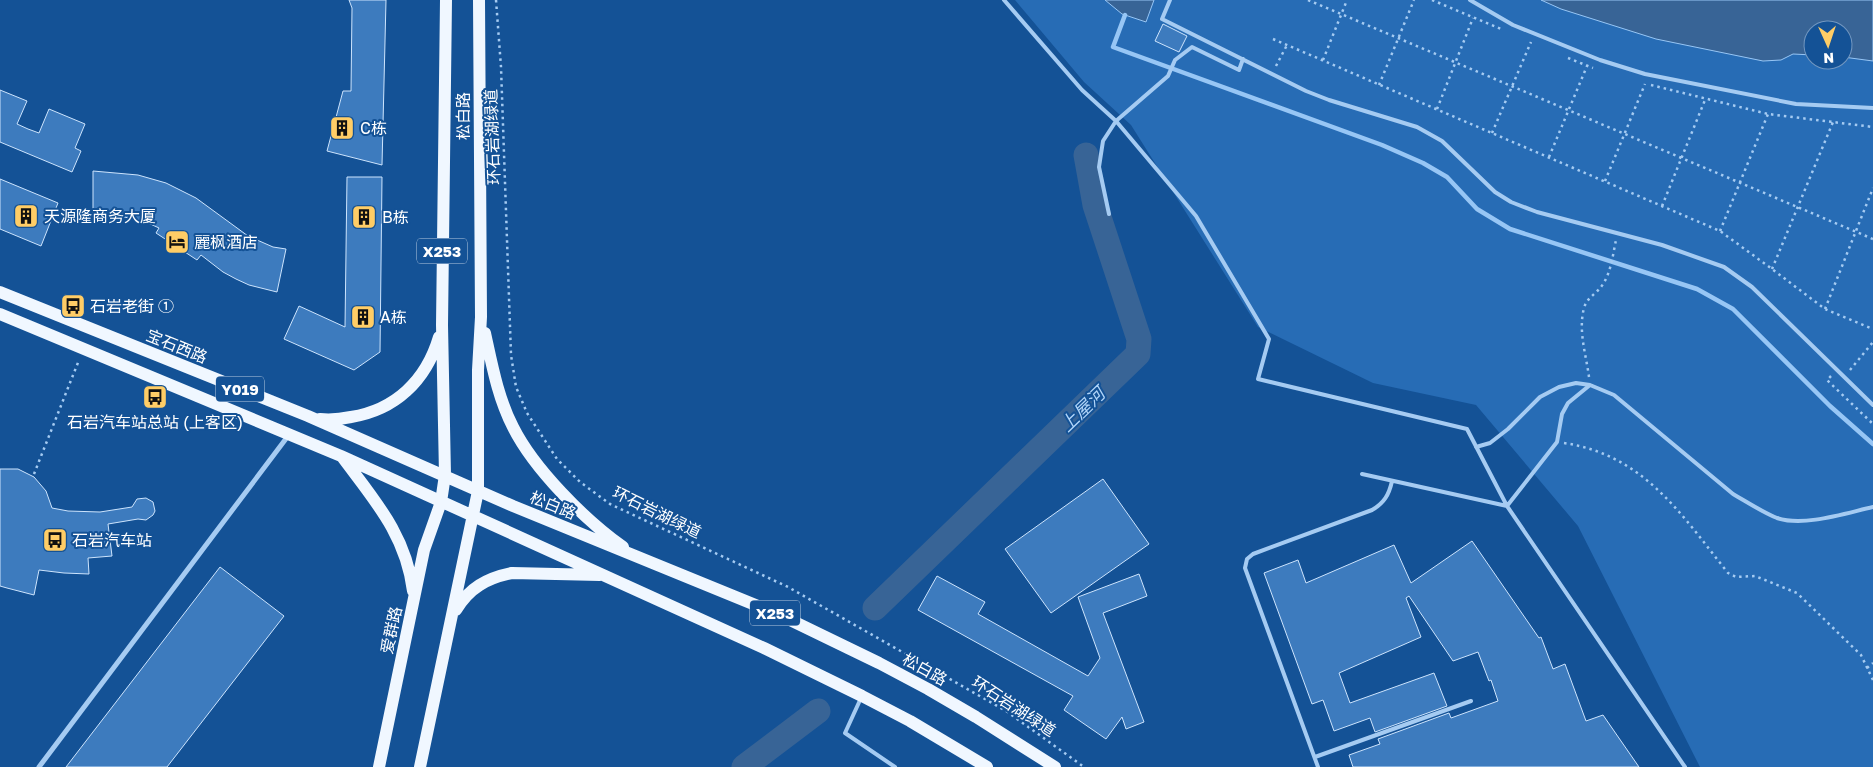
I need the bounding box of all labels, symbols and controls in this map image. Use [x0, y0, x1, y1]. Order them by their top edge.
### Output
north arrow [1803, 20, 1853, 70]
text: N [1823, 50, 1834, 67]
street label: 环石岩湖绿道 [480, 89, 504, 185]
street label: 松白路 [453, 92, 473, 140]
building icon: C栋 [329, 115, 355, 141]
place label: C栋 [360, 118, 387, 138]
building icon: 天源隆商务大厦 [13, 203, 39, 229]
building icon: B栋 [351, 204, 377, 230]
place label: 天源隆商务大厦 [44, 206, 156, 226]
place label: B栋 [382, 207, 409, 227]
hotel icon: 麗枫酒店 [164, 229, 190, 255]
place label: 麗枫酒店 [194, 232, 258, 252]
road number: X253 [417, 238, 467, 264]
bus stop icon: 石岩老街 ① [60, 293, 86, 319]
place label: 石岩老街 ① [90, 296, 174, 316]
building icon: A栋 [350, 304, 376, 330]
place label: A栋 [380, 307, 407, 327]
street label: 宝石西路 [144, 325, 210, 367]
road number: Y019 [216, 376, 264, 402]
water label: 上屋河 [1055, 380, 1111, 436]
bus stop icon: 石岩汽车站总站 (上客区) [142, 384, 168, 410]
place label: 石岩汽车站总站 (上客区) [67, 412, 243, 432]
street label: 环石岩湖绿道 [609, 482, 705, 542]
street label: 松白路 [527, 487, 579, 523]
bus stop icon: 石岩汽车站 [42, 527, 68, 553]
place label: 石岩汽车站 [72, 530, 152, 550]
road number: X253 [750, 600, 800, 626]
street label: 爱群路 [376, 604, 406, 656]
street label: 松白路 [899, 649, 951, 689]
street label: 环石岩湖绿道 [968, 671, 1060, 741]

